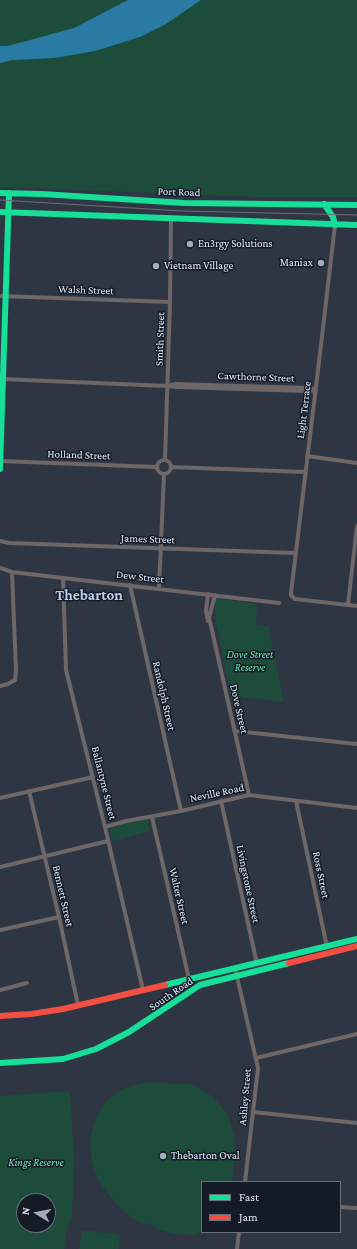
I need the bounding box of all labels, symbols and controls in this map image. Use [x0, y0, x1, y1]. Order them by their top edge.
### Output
street label: Port Road [157, 185, 201, 199]
place label: En3rgy Solutions [198, 237, 273, 251]
marker: En3rgy Solutions [185, 239, 195, 249]
place label: Maniax [280, 256, 313, 270]
marker: Maniax [316, 258, 326, 268]
place label: Vietnam Village [164, 259, 233, 273]
marker: Vietnam Village [151, 261, 161, 271]
street label: Walsh Street [58, 282, 114, 298]
street label: Smith Street [152, 312, 168, 366]
street label: Cawthorne Street [217, 369, 295, 385]
street label: Light Terrace [294, 381, 314, 439]
street label: Holland Street [47, 447, 111, 463]
street label: James Street [121, 531, 175, 547]
street label: Dew Street [115, 568, 165, 586]
district label: Thebarton [55, 586, 123, 604]
park label: Dove Street Reserve [227, 648, 273, 674]
street label: Randolph Street [150, 660, 178, 732]
street label: Dove Street [227, 683, 251, 735]
street label: Ballantyne Street [89, 745, 119, 821]
street label: Neville Road [189, 781, 245, 805]
street label: Livingstone Street [233, 844, 263, 924]
street label: Ross Street [310, 850, 332, 900]
street label: Bennett Street [50, 864, 76, 928]
street label: Walter Street [166, 866, 192, 926]
street label: South Road [146, 974, 196, 1014]
street label: Ashley Street [236, 1068, 254, 1126]
place label: Thebarton Oval [171, 1149, 240, 1163]
marker: Thebarton Oval [158, 1151, 168, 1161]
park label: Kings Reserve [8, 1156, 64, 1170]
legend [201, 1181, 341, 1233]
text: Fast [239, 1190, 259, 1204]
north arrow [16, 1193, 56, 1233]
text: N [19, 1206, 32, 1216]
text: Jam [239, 1210, 258, 1224]

